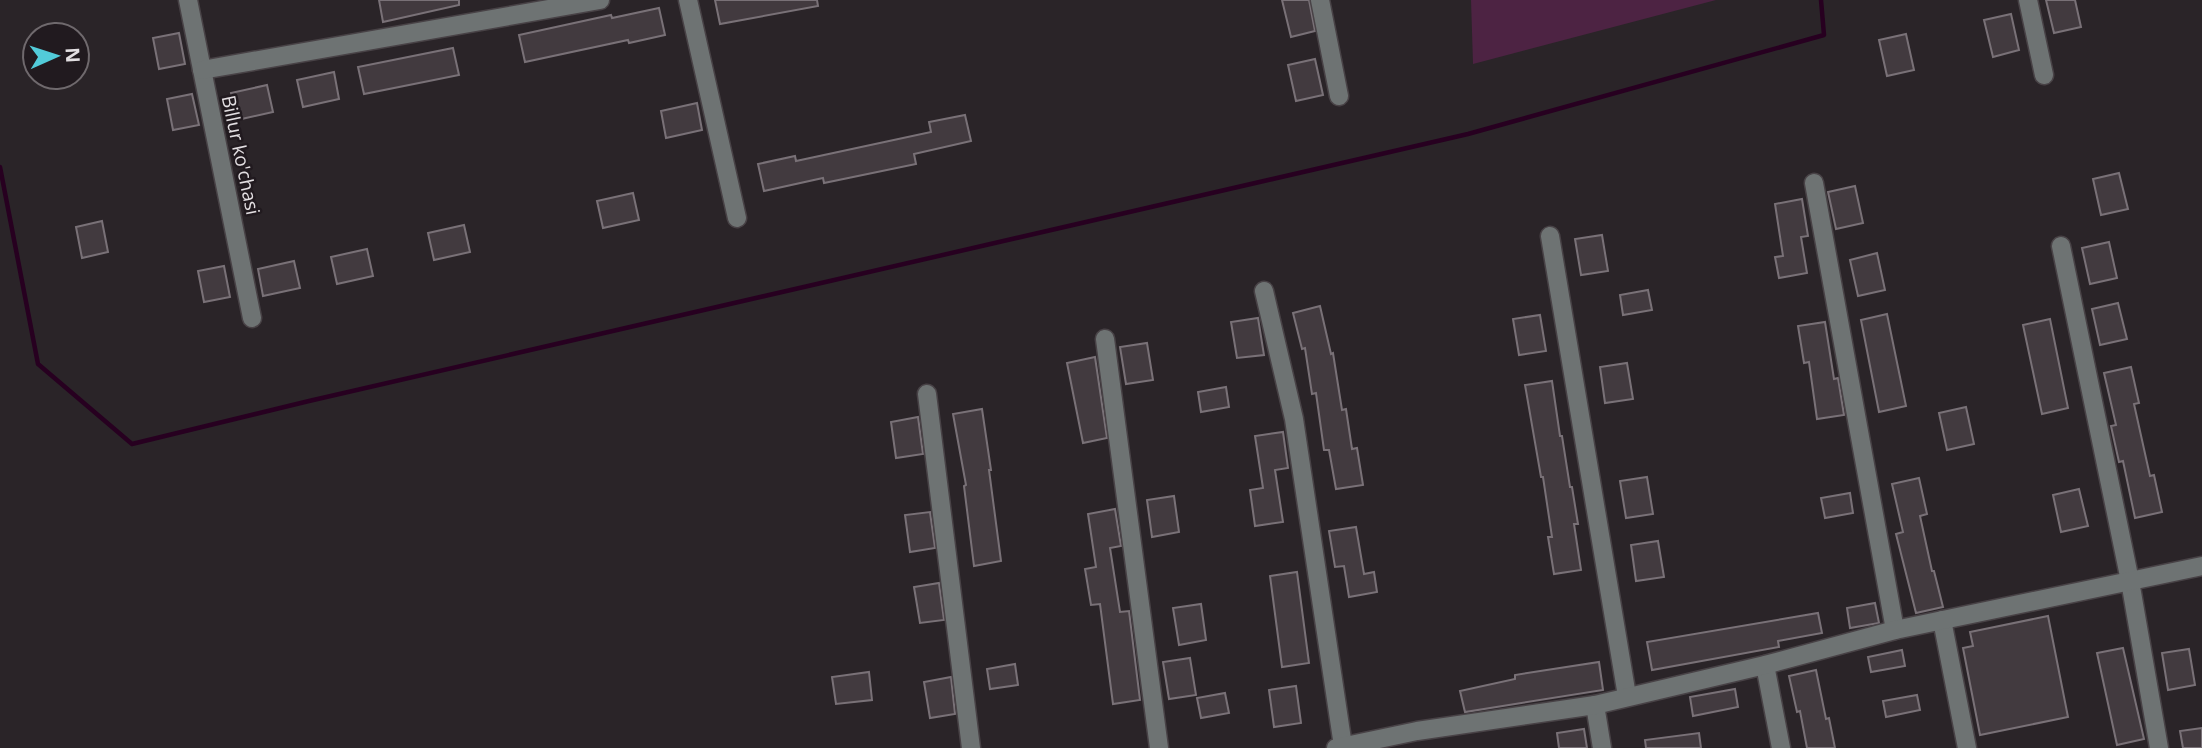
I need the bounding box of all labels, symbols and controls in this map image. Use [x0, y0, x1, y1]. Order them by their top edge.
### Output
north arrow [21, 21, 91, 91]
text: N [60, 47, 86, 64]
street label: Billur ko'chasi [216, 93, 266, 217]

